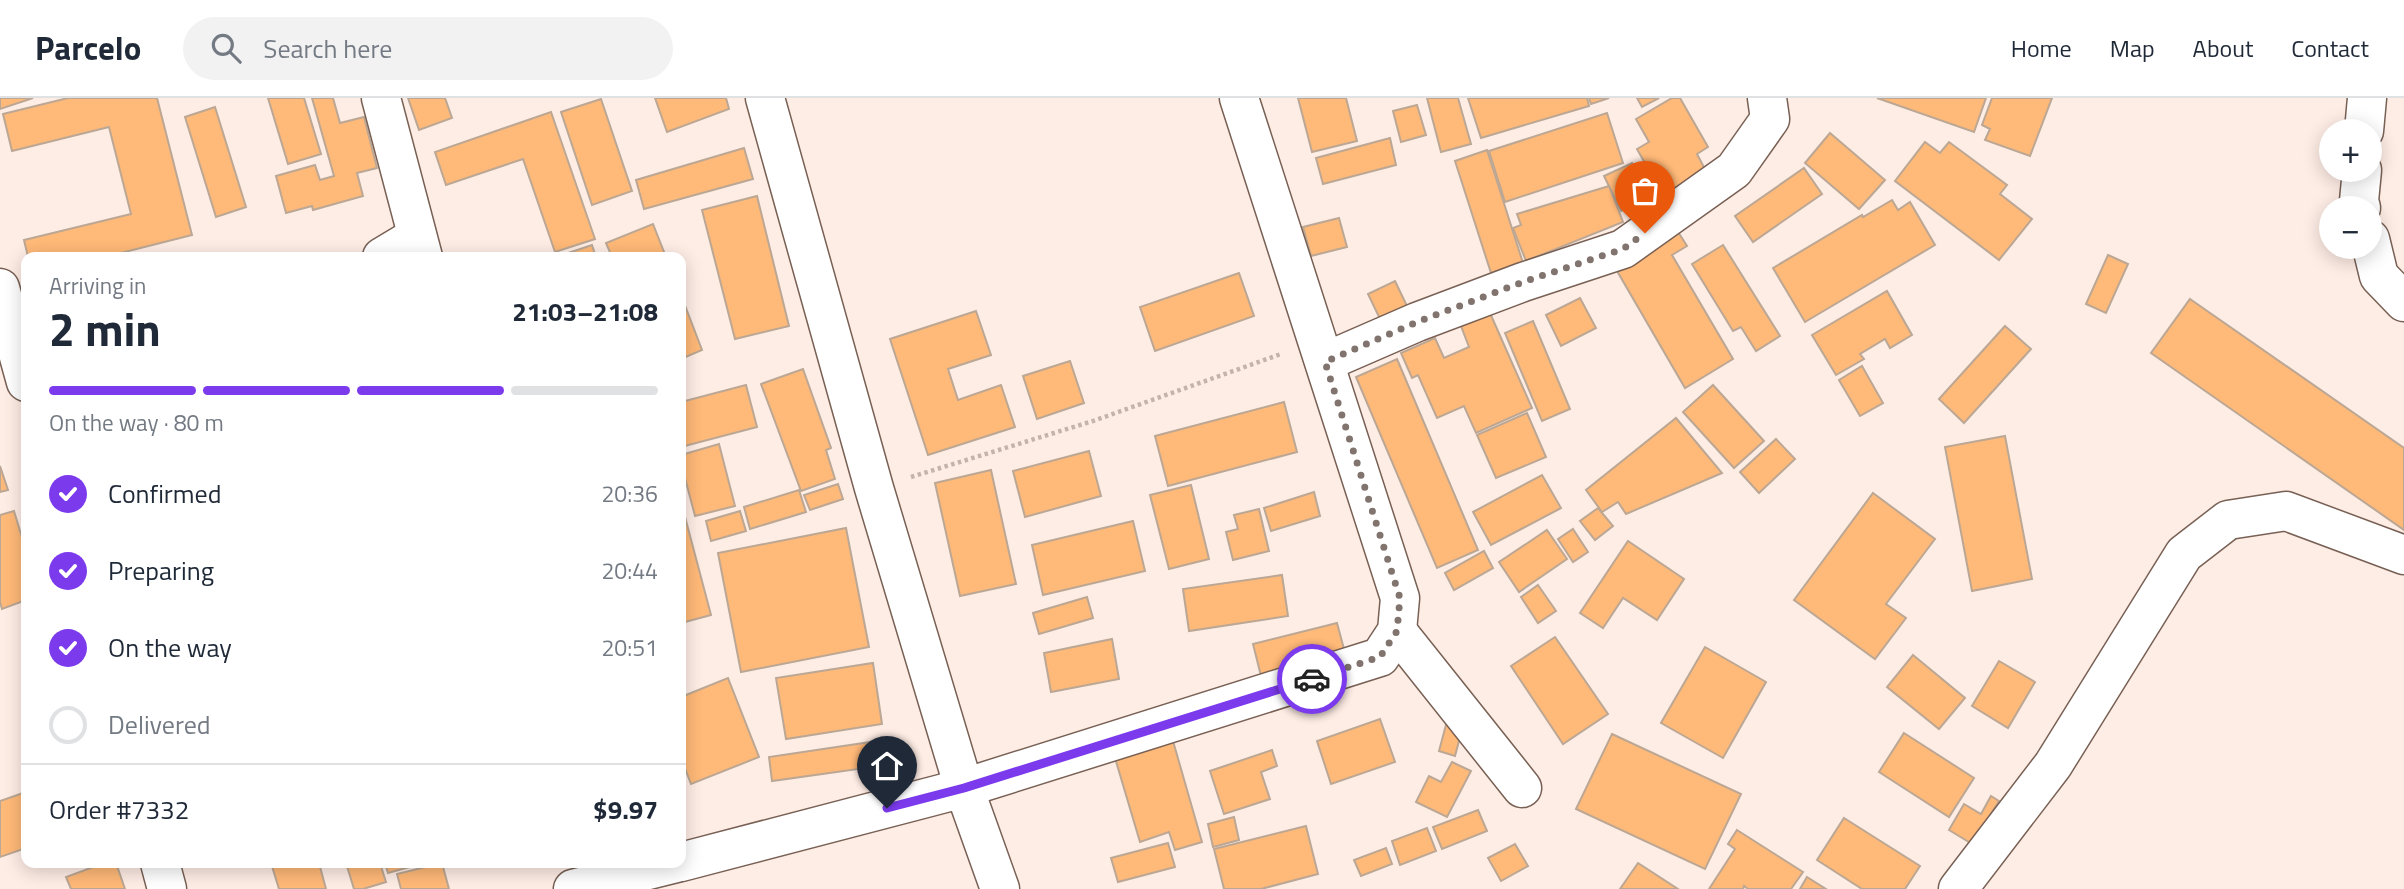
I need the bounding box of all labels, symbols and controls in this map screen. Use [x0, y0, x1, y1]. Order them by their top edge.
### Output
search box [183, 17, 673, 80]
text: Parcelo [35, 23, 141, 73]
icon: search [207, 29, 245, 67]
text: Search here [263, 29, 392, 68]
text: Home [2011, 30, 2072, 66]
text: Map [2110, 30, 2155, 66]
text: About [2193, 30, 2253, 66]
text: Contact [2291, 30, 2369, 66]
map controls [2319, 119, 2382, 259]
button: + [2319, 119, 2382, 182]
pin [1615, 161, 1675, 233]
icon: bag [1626, 172, 1664, 210]
button: − [2319, 196, 2382, 259]
text: Arriving in [49, 268, 146, 303]
text: 21:03–21:08 [512, 292, 658, 331]
text: 2 min [49, 294, 161, 364]
text: On the way · 80 m [49, 405, 224, 440]
text: Confirmed [108, 474, 222, 513]
icon: check [49, 475, 87, 513]
text: 20:36 [601, 476, 658, 511]
text: Preparing [108, 551, 214, 590]
icon: check [49, 552, 87, 590]
text: 20:44 [601, 553, 658, 588]
text: On the way [108, 628, 232, 667]
icon: check [49, 629, 87, 667]
text: 20:51 [601, 630, 658, 665]
courier [1277, 644, 1347, 714]
icon: car [1293, 660, 1331, 698]
text: Delivered [108, 705, 211, 744]
pin [857, 736, 917, 808]
icon: home [868, 747, 906, 785]
text: Order #7332 [49, 790, 189, 829]
text: $9.97 [593, 790, 658, 829]

